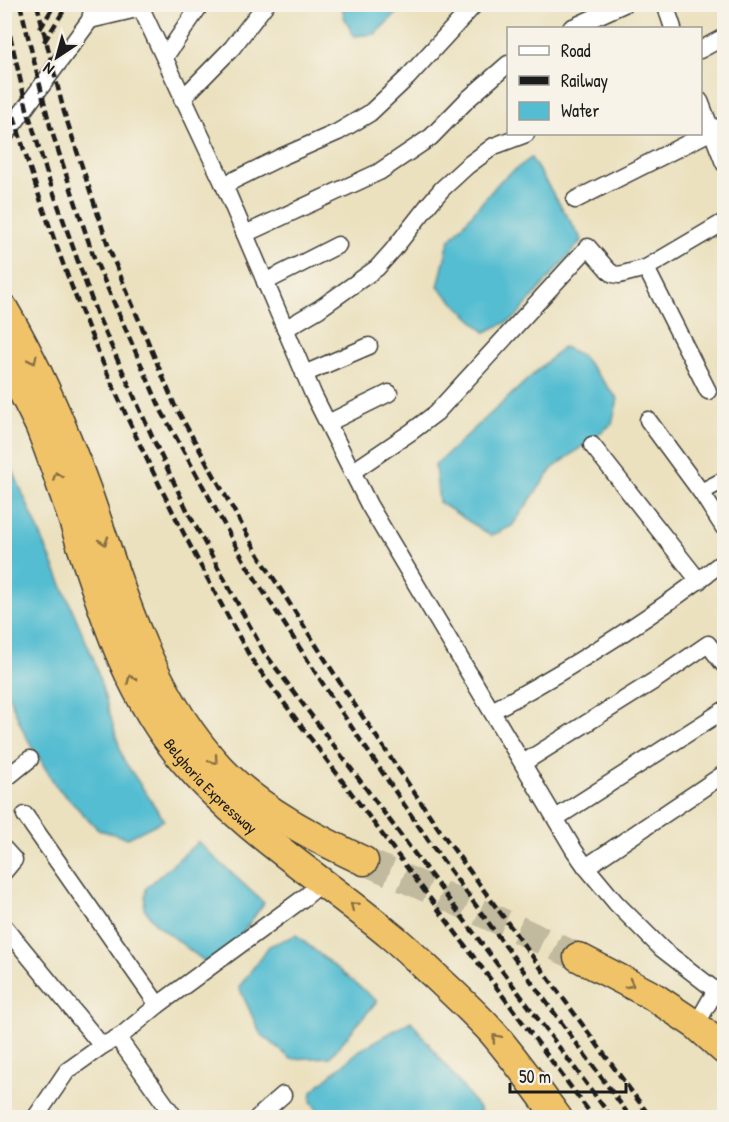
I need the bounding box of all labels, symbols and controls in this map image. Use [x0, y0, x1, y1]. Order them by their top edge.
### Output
north arrow [27, 27, 87, 87]
legend [507, 27, 702, 135]
text: Road [561, 38, 591, 63]
text: N [38, 57, 58, 81]
text: Railway [561, 68, 608, 93]
text: Water [561, 98, 599, 123]
one-way arrow [25, 353, 37, 364]
one-way arrow [52, 471, 65, 482]
one-way arrow [96, 535, 109, 546]
one-way arrow [126, 675, 138, 686]
street label: Belghoria Expressway [159, 734, 262, 839]
one-way arrow [206, 753, 217, 764]
one-way arrow [349, 902, 360, 913]
one-way arrow [623, 977, 634, 988]
one-way arrow [493, 1034, 504, 1045]
scale bar [510, 1056, 626, 1094]
text: 50 m [519, 1064, 551, 1089]

